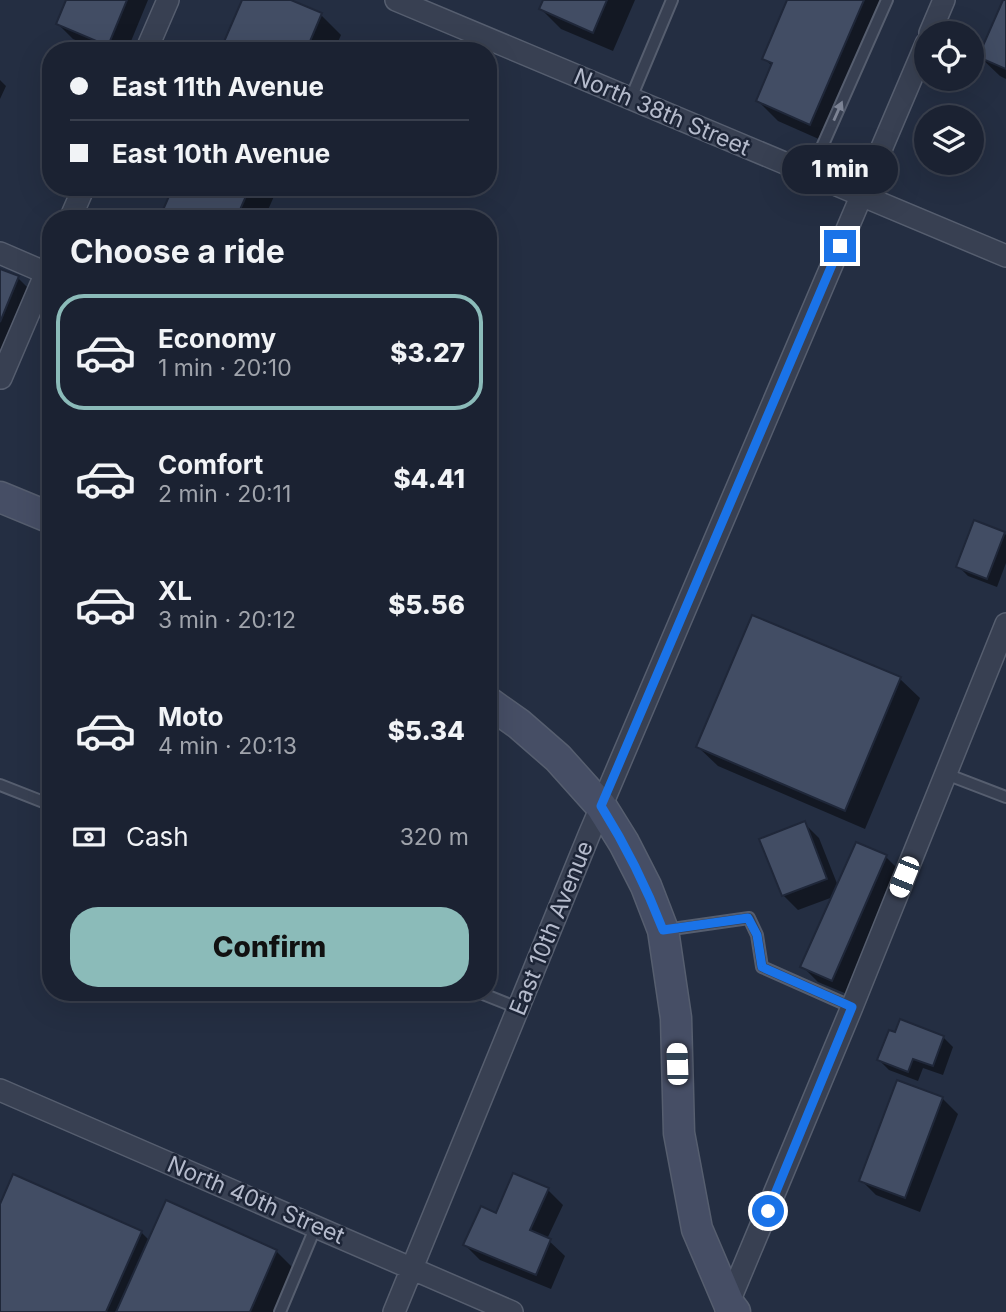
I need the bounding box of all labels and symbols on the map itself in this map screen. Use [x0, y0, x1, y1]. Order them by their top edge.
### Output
street label: North 38th Street [570, 62, 755, 162]
one-way arrow [832, 101, 844, 121]
callout: 1 min [782, 145, 898, 194]
route end [824, 230, 856, 262]
street label: East 10th Avenue [503, 837, 599, 1019]
car [887, 854, 922, 900]
car [666, 1043, 689, 1085]
street label: North 40th Street [163, 1150, 349, 1250]
route start [752, 1195, 784, 1227]

